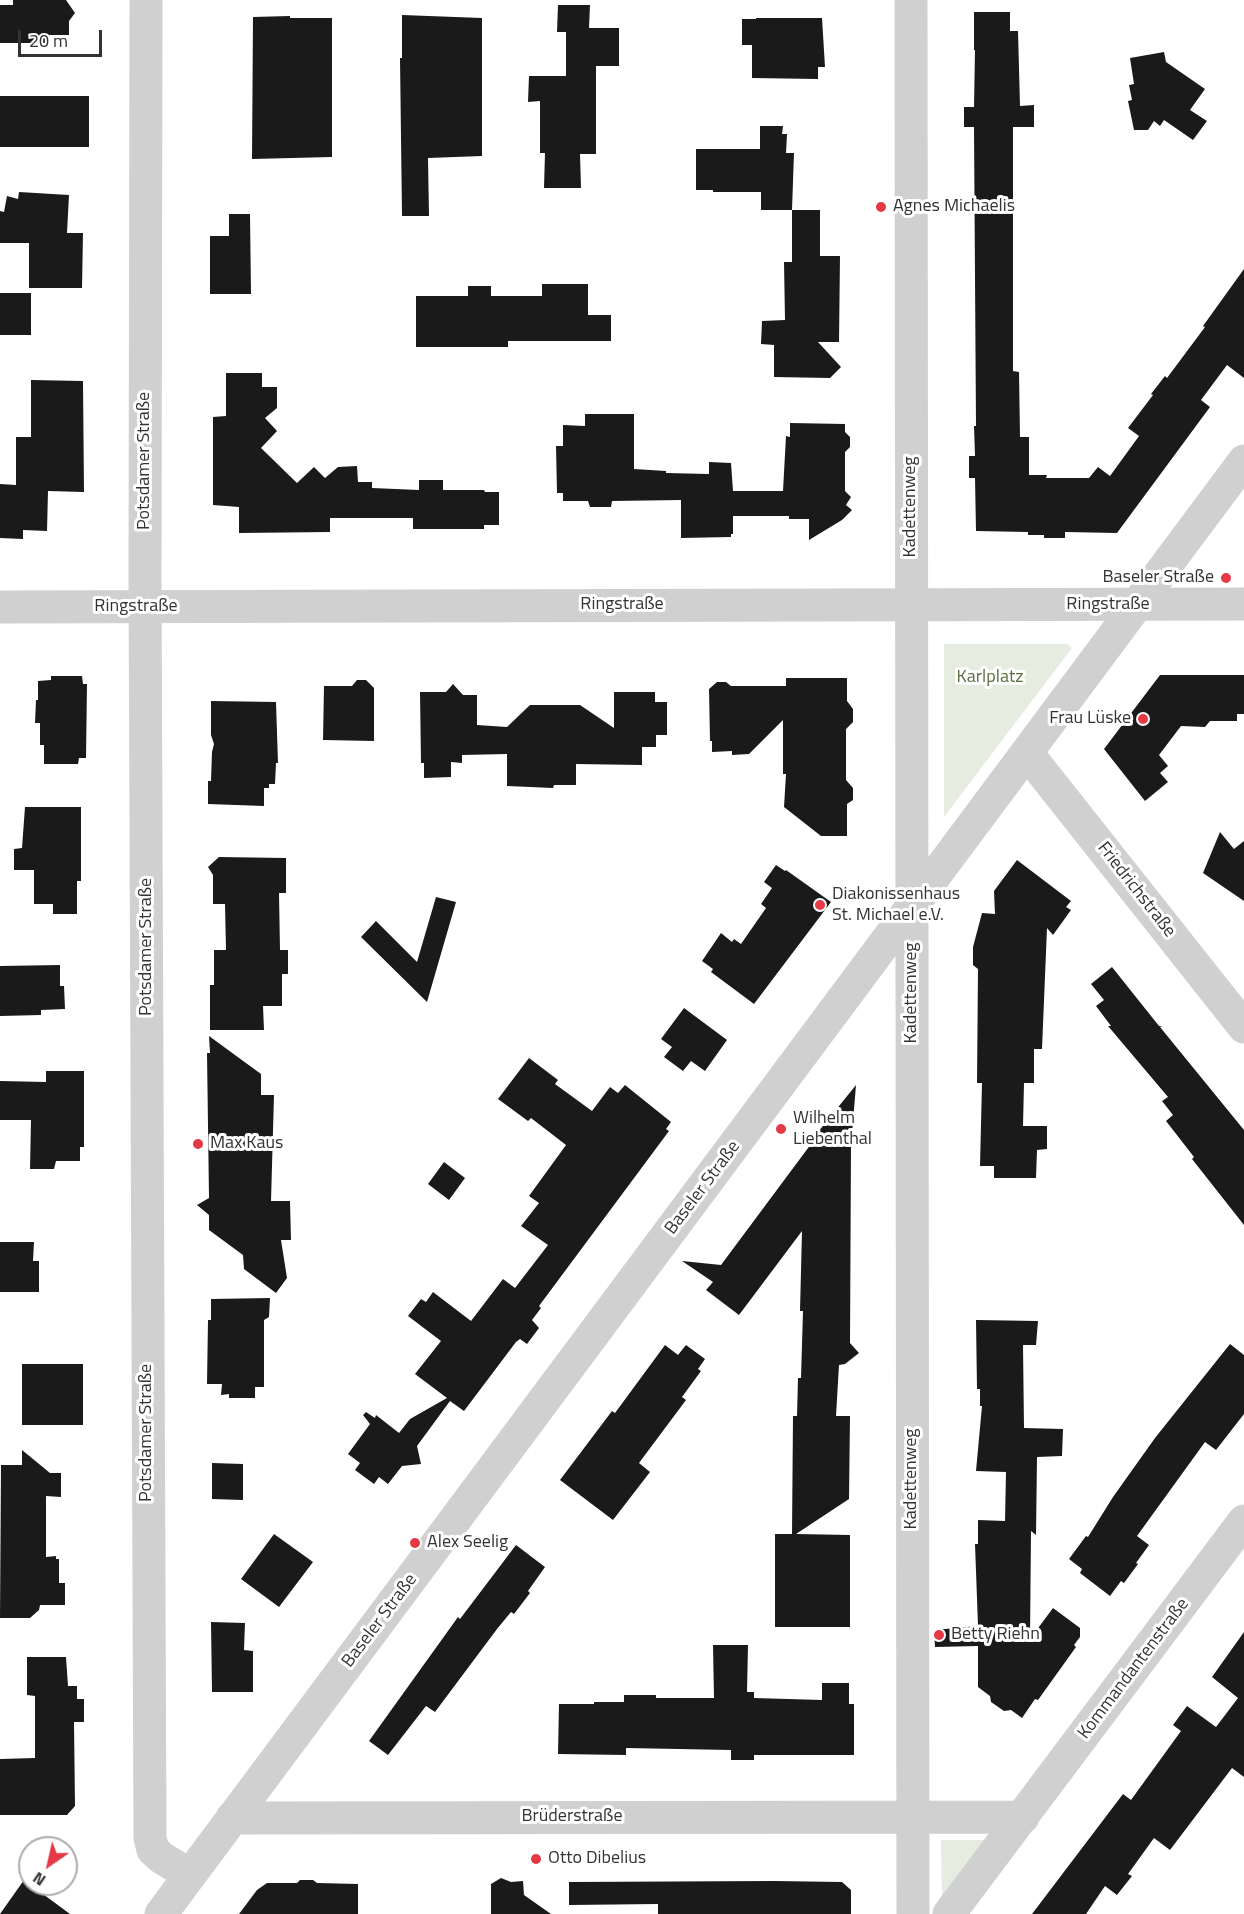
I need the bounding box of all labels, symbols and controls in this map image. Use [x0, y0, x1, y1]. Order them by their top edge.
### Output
scale bar [21, 18, 105, 56]
text: 20 m [29, 27, 68, 54]
place label: Agnes Michaelis [893, 196, 1015, 218]
marker: Agnes Michaelis [874, 200, 888, 214]
street label: Potsdamer Straße [134, 392, 156, 530]
street label: Kadettenweg [900, 456, 922, 558]
place label: Baseler Straße [1102, 567, 1214, 589]
marker: Baseler Straße [1219, 571, 1233, 585]
street label: Ringstraße [580, 594, 664, 616]
street label: Ringstraße [1066, 594, 1150, 616]
street label: Ringstraße [94, 596, 178, 618]
park label: Karlplatz [957, 667, 1023, 689]
place label: Frau Lüske [1049, 708, 1131, 730]
marker: Frau Lüske [1136, 712, 1150, 726]
street label: Friedrichstraße [1092, 838, 1180, 942]
street label: Potsdamer Straße [136, 878, 158, 1016]
place label: Diakonissenhaus St. Michael e.V. [832, 884, 960, 926]
marker: Diakonissenhaus St. Michael e.V. [813, 898, 827, 912]
street label: Kadettenweg [901, 942, 923, 1044]
place label: Wilhelm Liebenthal [793, 1108, 872, 1150]
marker: Wilhelm Liebenthal [774, 1122, 788, 1136]
place label: Max Kaus [210, 1133, 283, 1155]
marker: Max Kaus [191, 1137, 205, 1151]
street label: Baseler Straße [661, 1137, 745, 1239]
street label: Potsdamer Straße [136, 1364, 158, 1502]
street label: Kadettenweg [901, 1428, 923, 1530]
place label: Alex Seelig [427, 1532, 508, 1554]
marker: Alex Seelig [408, 1536, 422, 1550]
street label: Baseler Straße [338, 1570, 422, 1672]
street label: Kommandantenstraße [1074, 1594, 1194, 1744]
place label: Betty Riehn [951, 1624, 1040, 1646]
marker: Betty Riehn [932, 1628, 946, 1642]
street label: Brüderstraße [521, 1806, 623, 1828]
north arrow [18, 1836, 78, 1896]
place label: Otto Dibelius [548, 1848, 646, 1870]
marker: Otto Dibelius [529, 1852, 543, 1866]
text: N [28, 1866, 50, 1892]

